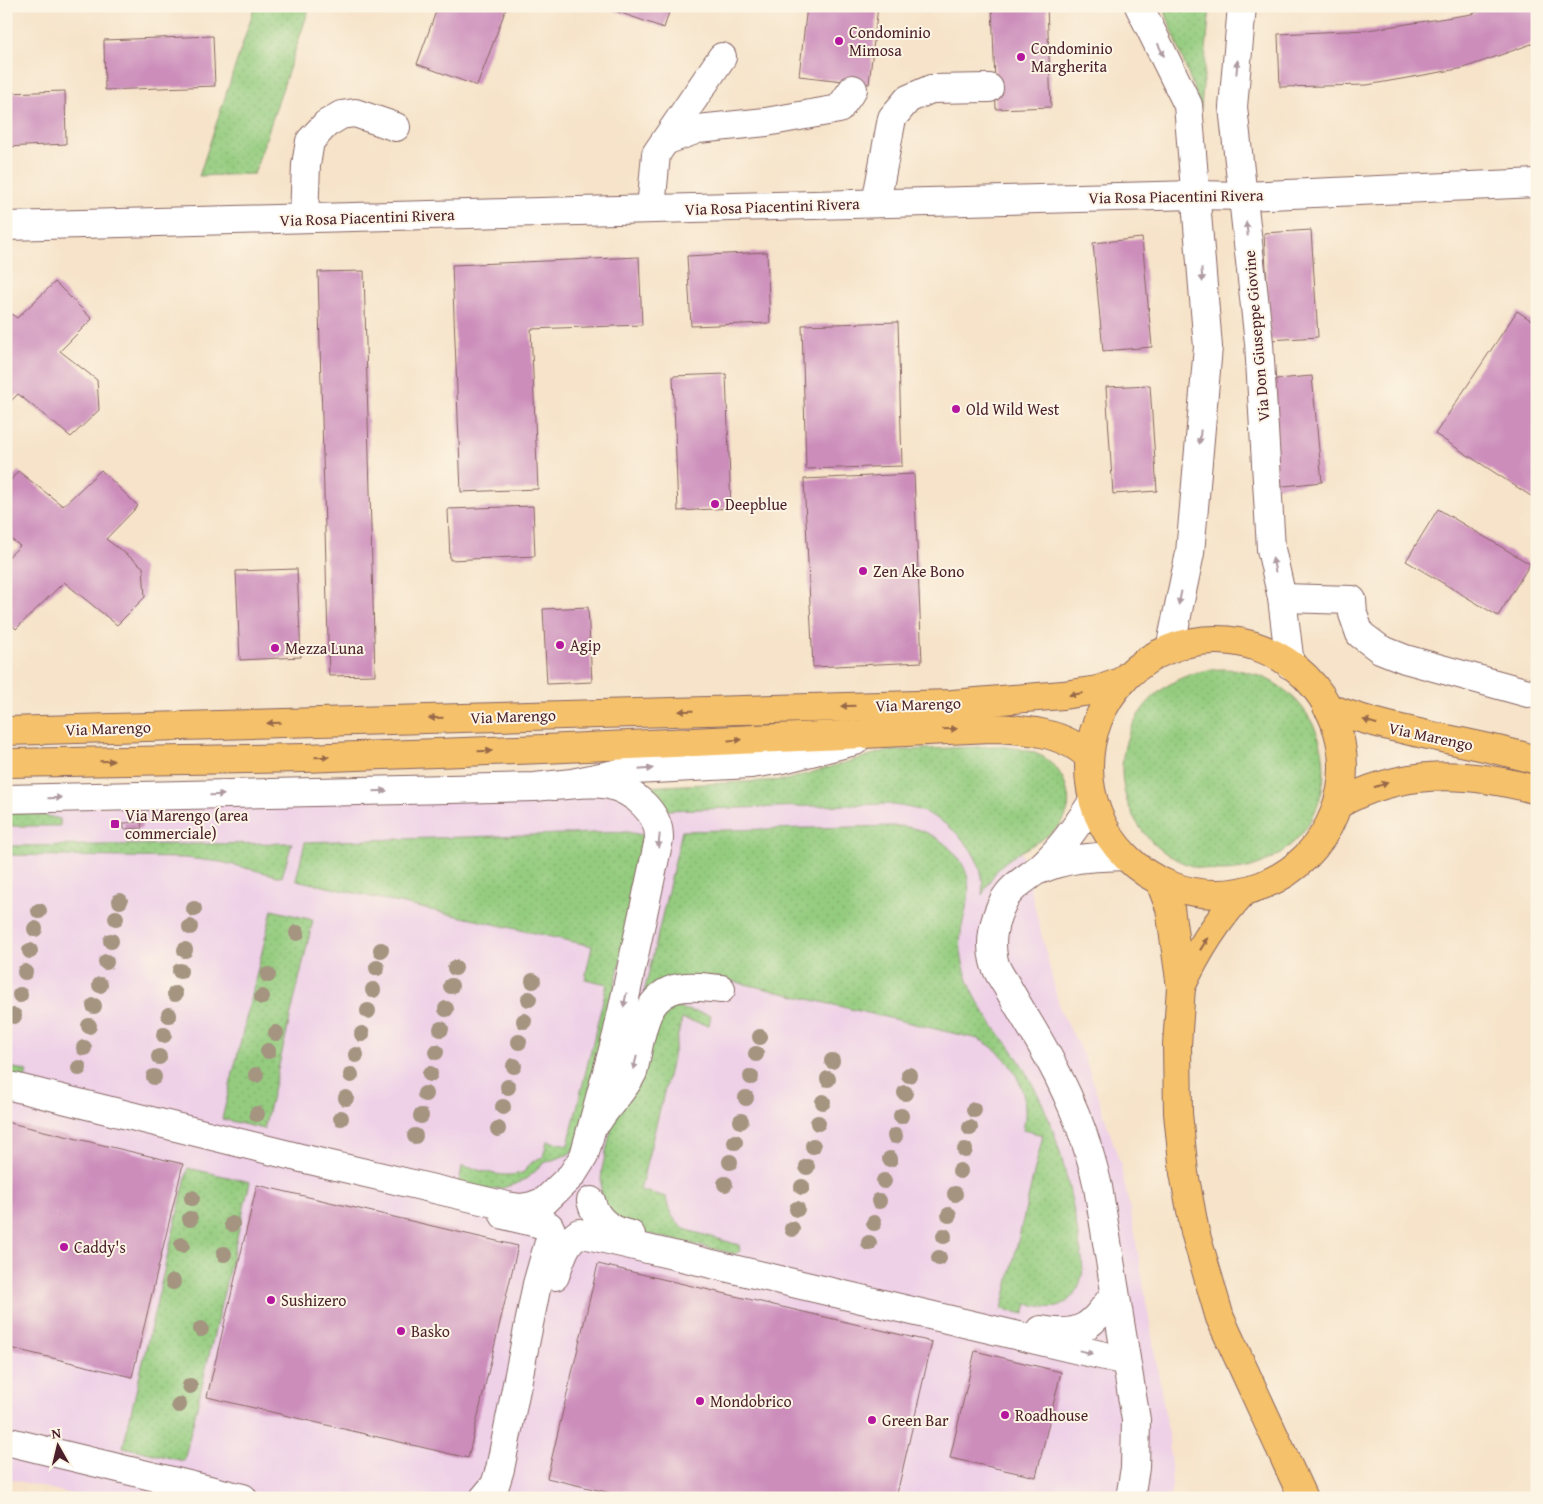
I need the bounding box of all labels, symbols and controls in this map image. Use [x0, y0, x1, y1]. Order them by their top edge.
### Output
place label: Condominio Mimosa [849, 20, 931, 62]
marker: Condominio Mimosa [833, 35, 845, 47]
place label: Condominio Margherita [1031, 36, 1113, 78]
one-way arrow [1157, 43, 1165, 57]
marker: Condominio Margherita [1015, 51, 1027, 63]
one-way arrow [1233, 59, 1241, 75]
street label: Via Rosa Piacentini Rivera [1088, 182, 1264, 210]
street label: Via Rosa Piacentini Rivera [684, 191, 860, 221]
street label: Via Rosa Piacentini Rivera [279, 202, 455, 232]
one-way arrow [1243, 221, 1251, 237]
street label: Via Don Giuseppe Giovine [1237, 249, 1275, 423]
one-way arrow [1199, 268, 1207, 284]
place label: Old Wild West [966, 397, 1060, 421]
marker: Old Wild West [950, 403, 962, 415]
one-way arrow [1196, 429, 1204, 445]
place label: Deepblue [725, 492, 787, 516]
marker: Deepblue [709, 498, 721, 510]
one-way arrow [1270, 557, 1278, 573]
place label: Zen Ake Bono [873, 559, 964, 583]
marker: Zen Ake Bono [857, 565, 869, 577]
one-way arrow [1176, 591, 1184, 607]
place label: Agip [570, 633, 601, 657]
place label: Mezza Luna [285, 636, 364, 660]
marker: Agip [554, 639, 566, 651]
marker: Mezza Luna [269, 642, 281, 654]
one-way arrow [1067, 690, 1083, 698]
street label: Via Marengo [875, 691, 961, 717]
one-way arrow [840, 702, 856, 710]
street label: Via Marengo [470, 703, 556, 729]
one-way arrow [678, 707, 694, 715]
one-way arrow [428, 714, 444, 722]
street label: Via Marengo [65, 715, 151, 741]
street label: Via Marengo [1387, 715, 1475, 757]
one-way arrow [1362, 717, 1377, 725]
one-way arrow [265, 719, 281, 727]
one-way arrow [942, 725, 958, 733]
one-way arrow [727, 736, 743, 744]
one-way arrow [477, 747, 493, 755]
one-way arrow [315, 753, 331, 761]
one-way arrow [100, 757, 116, 765]
one-way arrow [638, 765, 654, 773]
one-way arrow [1374, 781, 1389, 788]
one-way arrow [372, 787, 388, 795]
one-way arrow [210, 790, 226, 798]
one-way arrow [47, 794, 63, 802]
place label: Via Marengo (area commerciale) [125, 803, 249, 845]
marker: Via Marengo (area commerciale) [109, 818, 121, 830]
one-way arrow [654, 833, 662, 849]
one-way arrow [1199, 937, 1209, 951]
one-way arrow [621, 992, 629, 1007]
one-way arrow [631, 1056, 639, 1071]
place label: Caddy's [74, 1235, 126, 1259]
marker: Caddy's [58, 1241, 70, 1253]
place label: Sushizero [281, 1288, 346, 1312]
marker: Sushizero [265, 1294, 277, 1306]
place label: Basko [411, 1319, 450, 1343]
marker: Basko [395, 1325, 407, 1337]
one-way arrow [1079, 1348, 1094, 1356]
place label: Mondobrico [710, 1389, 792, 1413]
marker: Mondobrico [694, 1395, 706, 1407]
place label: Roadhouse [1015, 1403, 1088, 1427]
place label: Green Bar [882, 1408, 949, 1432]
marker: Roadhouse [999, 1409, 1011, 1421]
marker: Green Bar [866, 1414, 878, 1426]
north arrow [32, 1422, 82, 1472]
text: N [50, 1422, 63, 1444]

